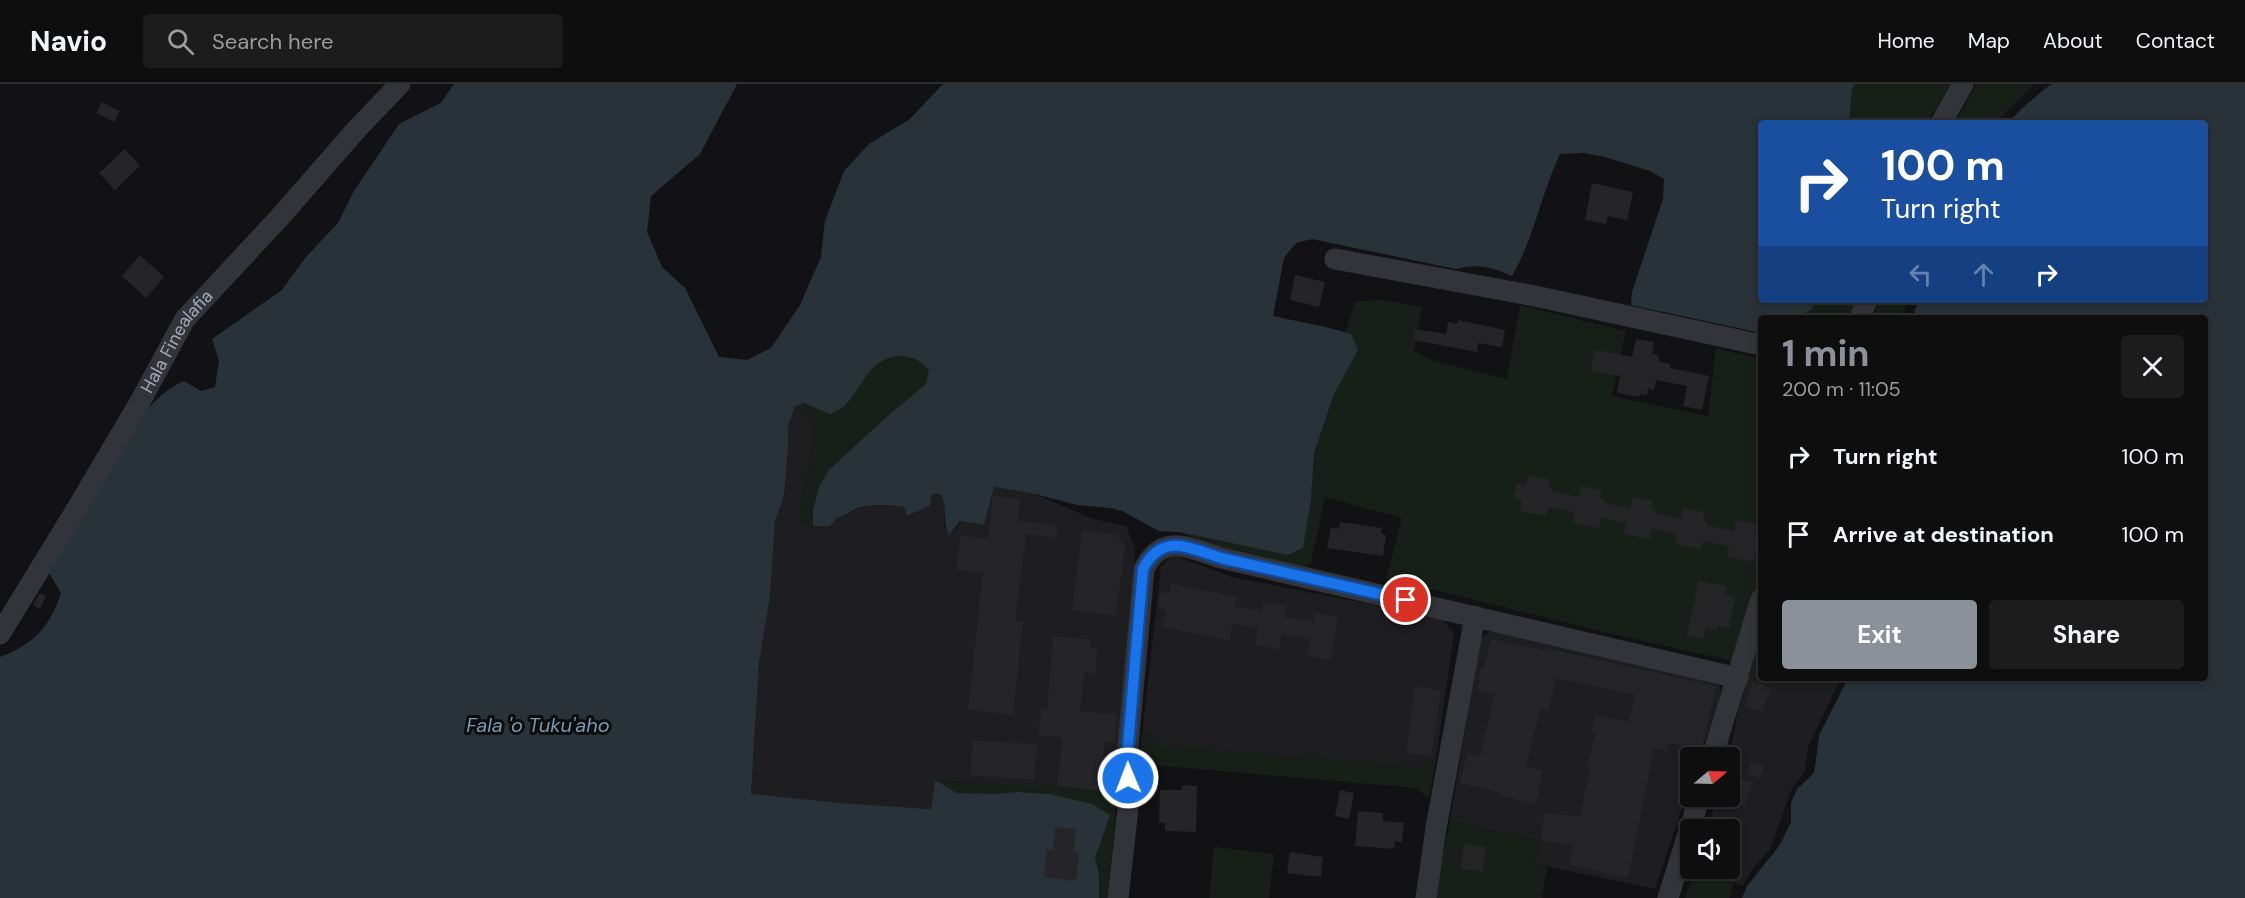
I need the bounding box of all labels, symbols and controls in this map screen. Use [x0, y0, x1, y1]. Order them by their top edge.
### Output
search box [143, 14, 563, 68]
text: Navio [30, 23, 107, 60]
icon: search [164, 25, 197, 58]
text: Search here [212, 27, 333, 56]
text: Home [1877, 27, 1935, 55]
text: Map [1968, 27, 2010, 55]
text: About [2043, 27, 2103, 55]
text: Contact [2136, 27, 2215, 55]
text: 100 m [1881, 138, 2005, 193]
icon: right [1782, 144, 1860, 222]
text: Turn right [1881, 191, 2001, 226]
icon: left [1904, 258, 1937, 291]
icon: ahead [1967, 258, 2000, 291]
icon: right [2030, 258, 2063, 291]
street label: Hala Finealafia [135, 284, 218, 397]
text: 1 min [1782, 330, 1870, 377]
button: close [2121, 335, 2184, 398]
text: 200 m · 11:05 [1782, 376, 1901, 402]
icon: right [1782, 440, 1815, 473]
text: Turn right [1833, 442, 1938, 471]
text: 100 m [2122, 442, 2184, 471]
icon: arrive [1782, 518, 1815, 551]
text: Arrive at destination [1833, 520, 2054, 549]
text: 100 m [2122, 520, 2184, 549]
pin [1380, 574, 1431, 625]
icon: arrive [1389, 583, 1422, 616]
button: Exit [1782, 600, 1977, 669]
button: Share [1989, 600, 2184, 669]
water label: Fala 'o Tuku'aho [466, 712, 610, 738]
position arrow [1096, 746, 1160, 810]
north arrow [1680, 747, 1740, 807]
map controls [1680, 747, 1740, 879]
button: sound [1680, 819, 1740, 879]

